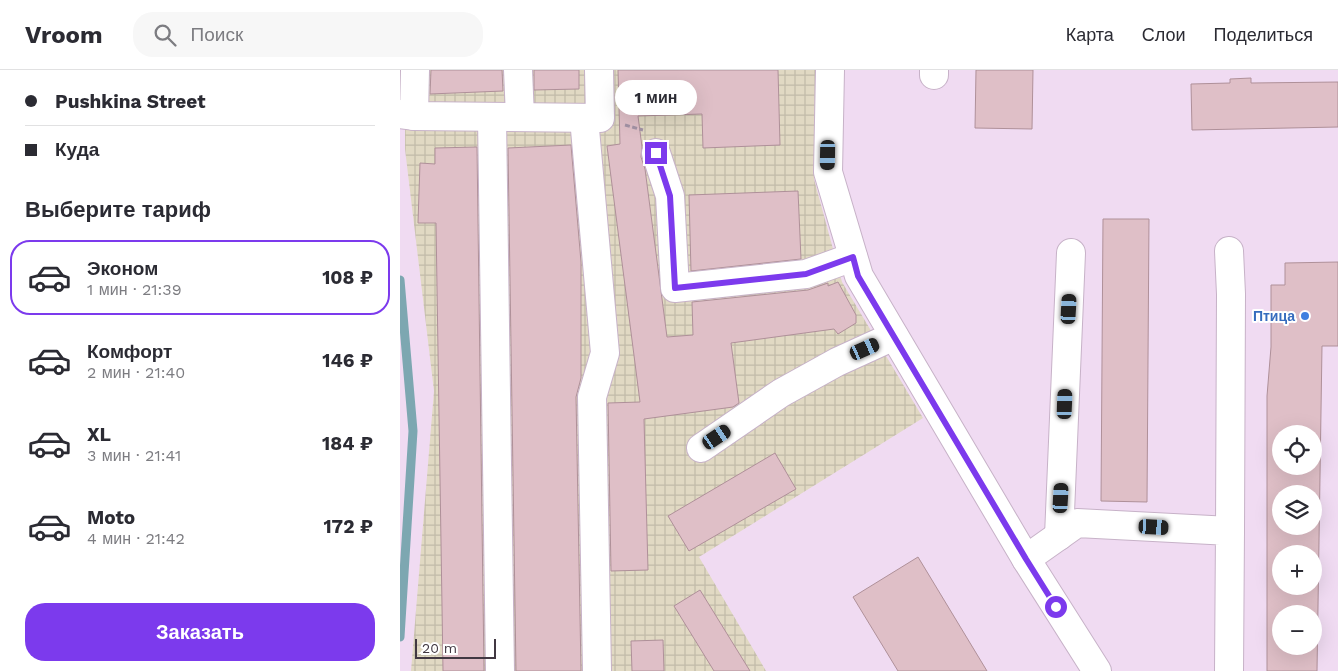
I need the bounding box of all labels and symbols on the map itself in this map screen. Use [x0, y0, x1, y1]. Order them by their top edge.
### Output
callout: 1 мин [615, 81, 697, 116]
car [820, 140, 835, 170]
route end [645, 142, 667, 164]
car [1060, 294, 1077, 324]
place label: Птица [1253, 308, 1295, 324]
marker: Птица [1299, 310, 1311, 322]
car [848, 336, 881, 362]
car [1056, 389, 1073, 419]
car [700, 422, 733, 452]
car [1052, 483, 1069, 513]
car [1138, 519, 1169, 535]
route start [1045, 596, 1067, 618]
scale bar [415, 636, 496, 659]

